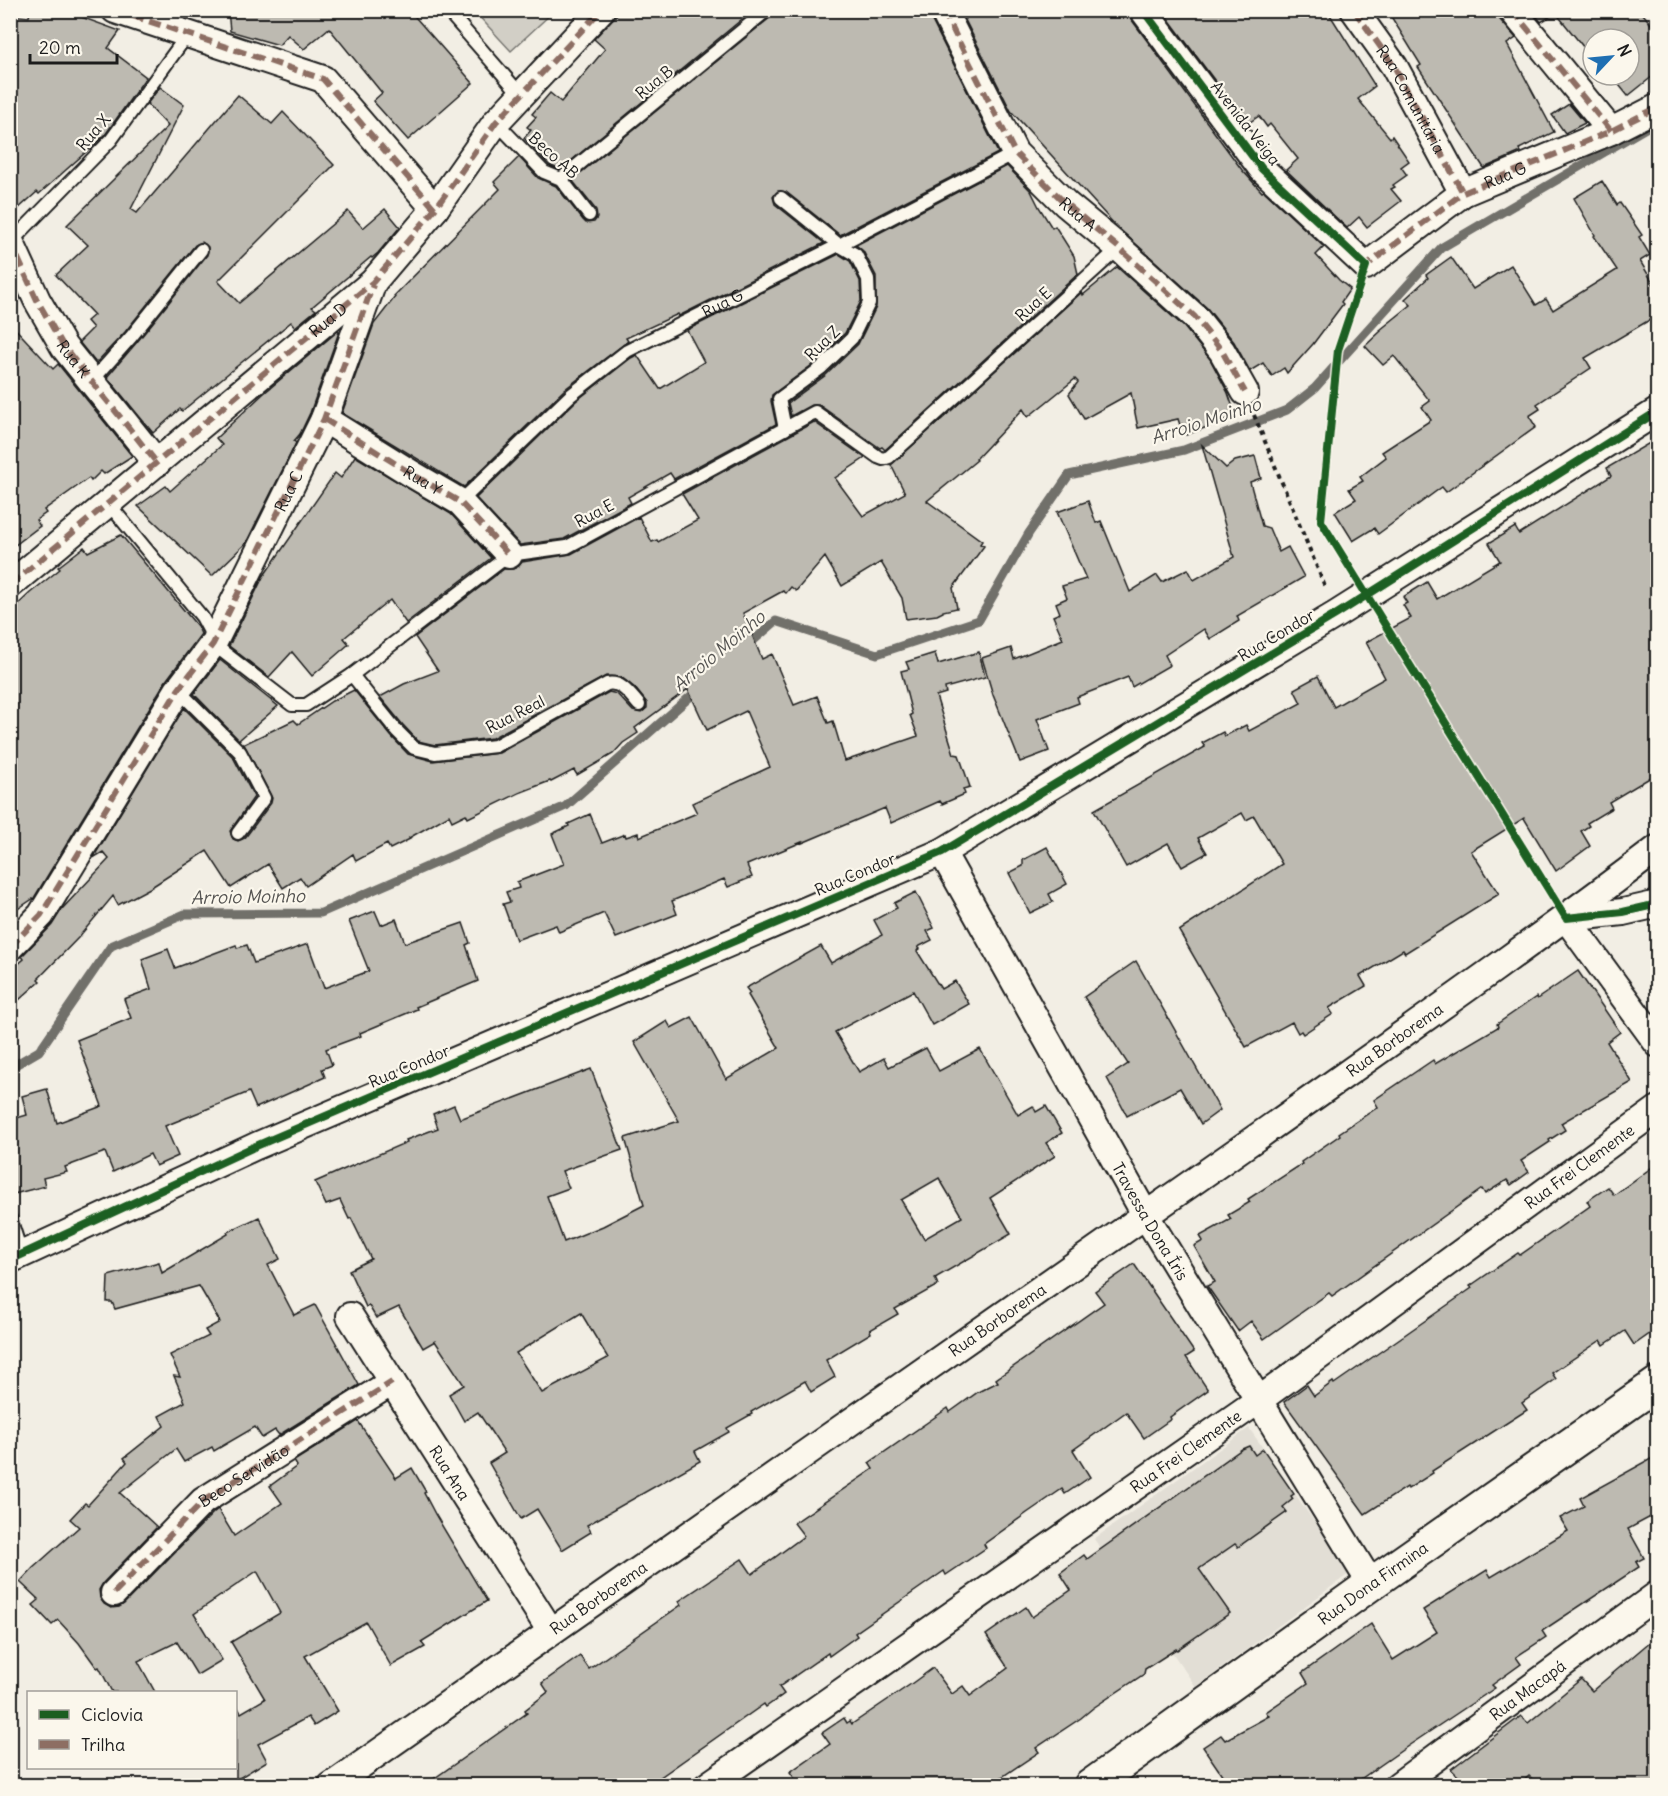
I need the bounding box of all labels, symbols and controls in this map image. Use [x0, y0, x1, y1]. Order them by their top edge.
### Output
scale bar [30, 27, 117, 65]
north arrow [1581, 27, 1641, 87]
text: 20 m [39, 36, 81, 59]
street label: Rua Comunitária [1372, 41, 1450, 157]
text: N [1613, 41, 1636, 60]
street label: Rua B [631, 61, 677, 103]
street label: Avenida Veiga [1207, 77, 1285, 169]
street label: Rua X [72, 109, 114, 155]
street label: Beco AB [525, 127, 583, 183]
street label: Rua G [1481, 158, 1529, 193]
street label: Rua A [1055, 193, 1101, 235]
street label: Rua E [1011, 283, 1055, 325]
street label: Rua G [698, 285, 746, 322]
street label: Rua D [305, 298, 351, 341]
street label: Rua Z [800, 321, 844, 365]
street label: Rua K [52, 337, 94, 381]
water label: Arroio Moinho [1148, 392, 1265, 449]
street label: Rua Y [400, 461, 446, 499]
street label: Rua C [270, 468, 307, 515]
street label: Rua E [571, 494, 617, 532]
street label: Rua Condor [1234, 604, 1318, 666]
water label: Arroio Moinho [668, 605, 770, 696]
street label: Rua Real [482, 691, 548, 737]
street label: Rua Condor [812, 848, 899, 900]
water label: Arroio Moinho [191, 884, 306, 909]
street label: Rua Borborema [1342, 999, 1447, 1081]
street label: Rua Condor [366, 1040, 453, 1092]
street label: Rua Frei Clemente [1520, 1120, 1638, 1213]
street label: Travessa Dona Íris [1108, 1159, 1193, 1284]
street label: Rua Borborema [945, 1279, 1050, 1361]
street label: Rua Frei Clemente [1126, 1406, 1245, 1497]
street label: Beco Servidão [195, 1440, 292, 1511]
street label: Rua Ana [425, 1442, 475, 1504]
street label: Rua Dona Firmina [1314, 1537, 1432, 1629]
street label: Rua Borborema [546, 1557, 651, 1639]
street label: Rua Macapá [1485, 1655, 1570, 1725]
legend [27, 1691, 237, 1769]
text: Ciclovia [81, 1703, 143, 1726]
text: Trilha [81, 1733, 125, 1756]

